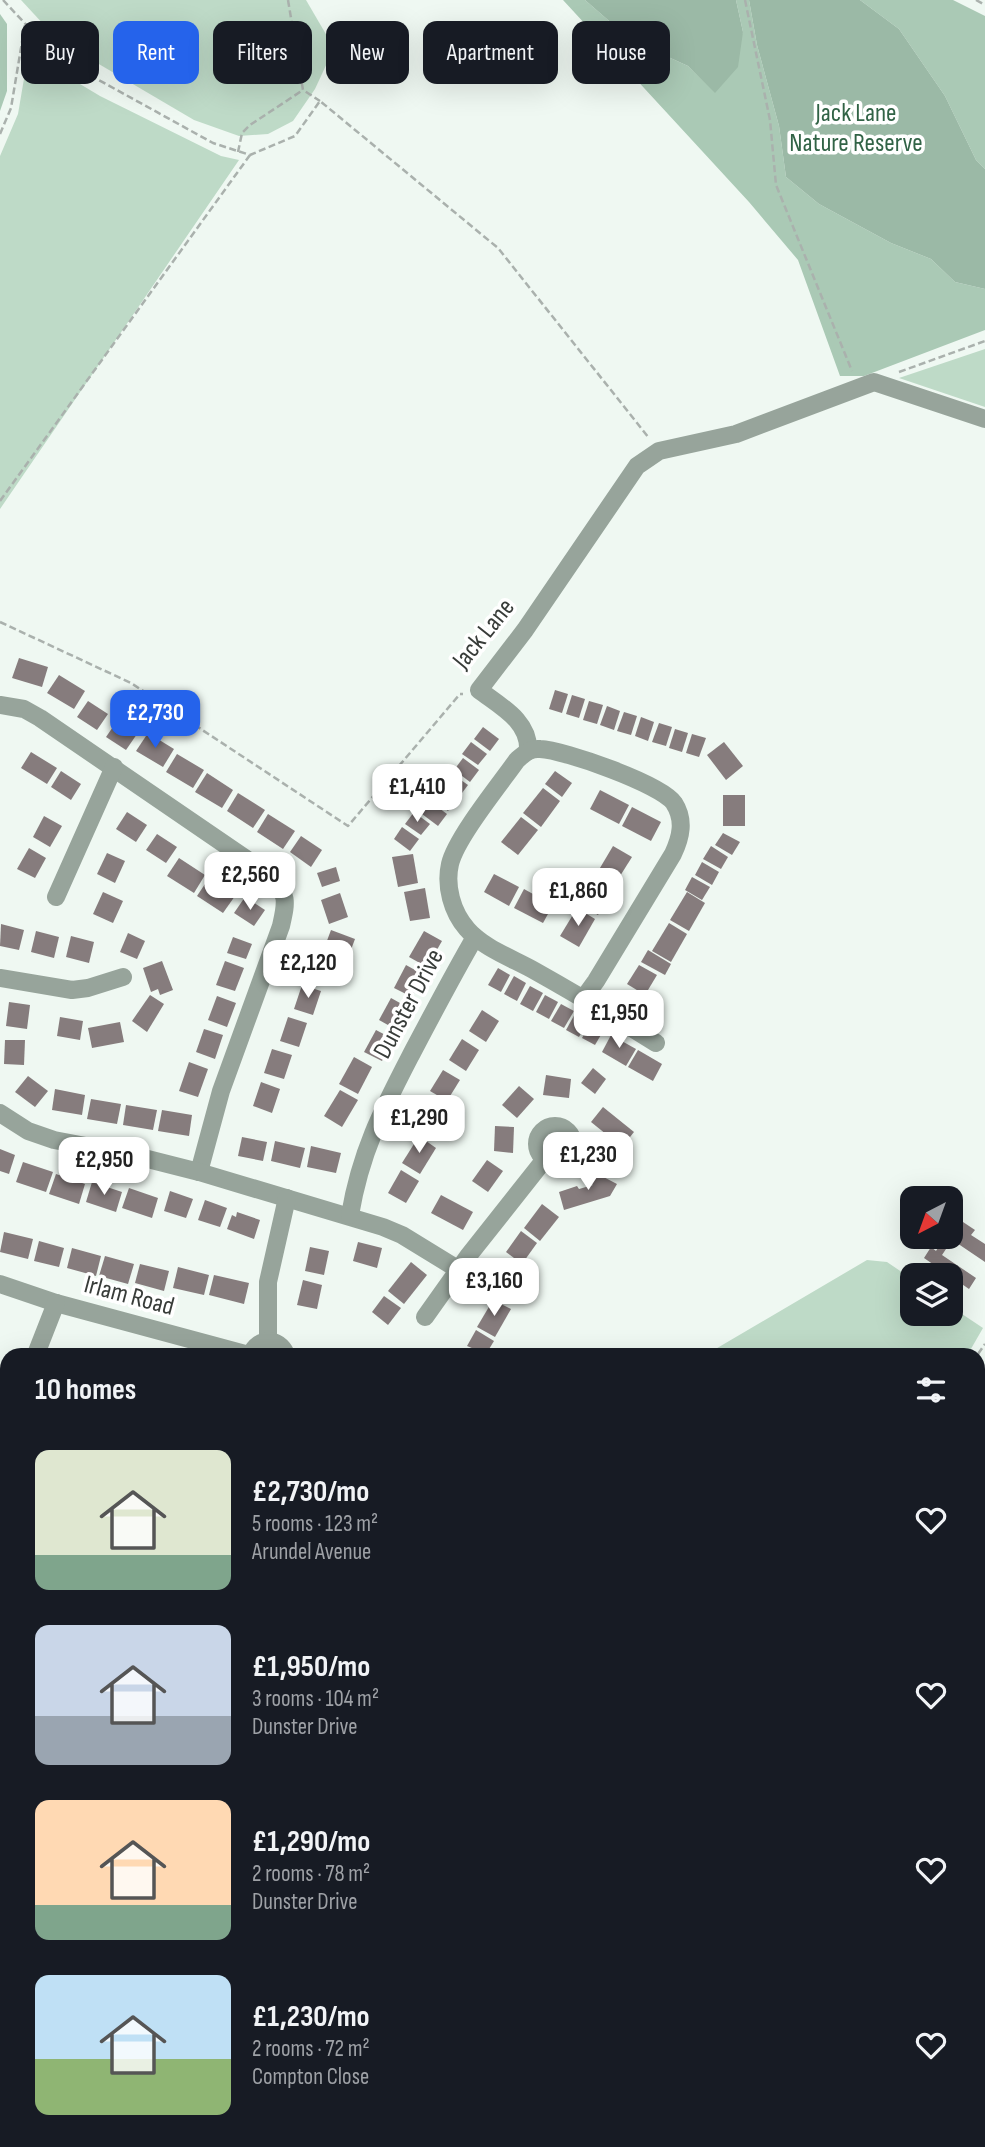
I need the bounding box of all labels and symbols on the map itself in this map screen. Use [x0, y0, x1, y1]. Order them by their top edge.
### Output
park label: Jack Lane Nature Reserve [789, 98, 923, 159]
street label: Jack Lane [446, 593, 522, 676]
pin: £2,730 [98, 690, 212, 750]
pin: £1,410 [360, 764, 474, 824]
pin: £2,560 [193, 852, 307, 912]
pin: £1,860 [521, 869, 635, 928]
pin: £2,120 [251, 940, 365, 1000]
street label: Dunster Drive [367, 944, 451, 1064]
pin: £1,950 [562, 990, 676, 1050]
pin: £1,290 [362, 1096, 476, 1155]
pin: £1,230 [531, 1132, 645, 1192]
pin: £2,950 [47, 1138, 161, 1197]
north arrow [900, 1186, 962, 1250]
pin: £3,160 [437, 1258, 551, 1318]
street label: Irlam Road [81, 1269, 177, 1323]

